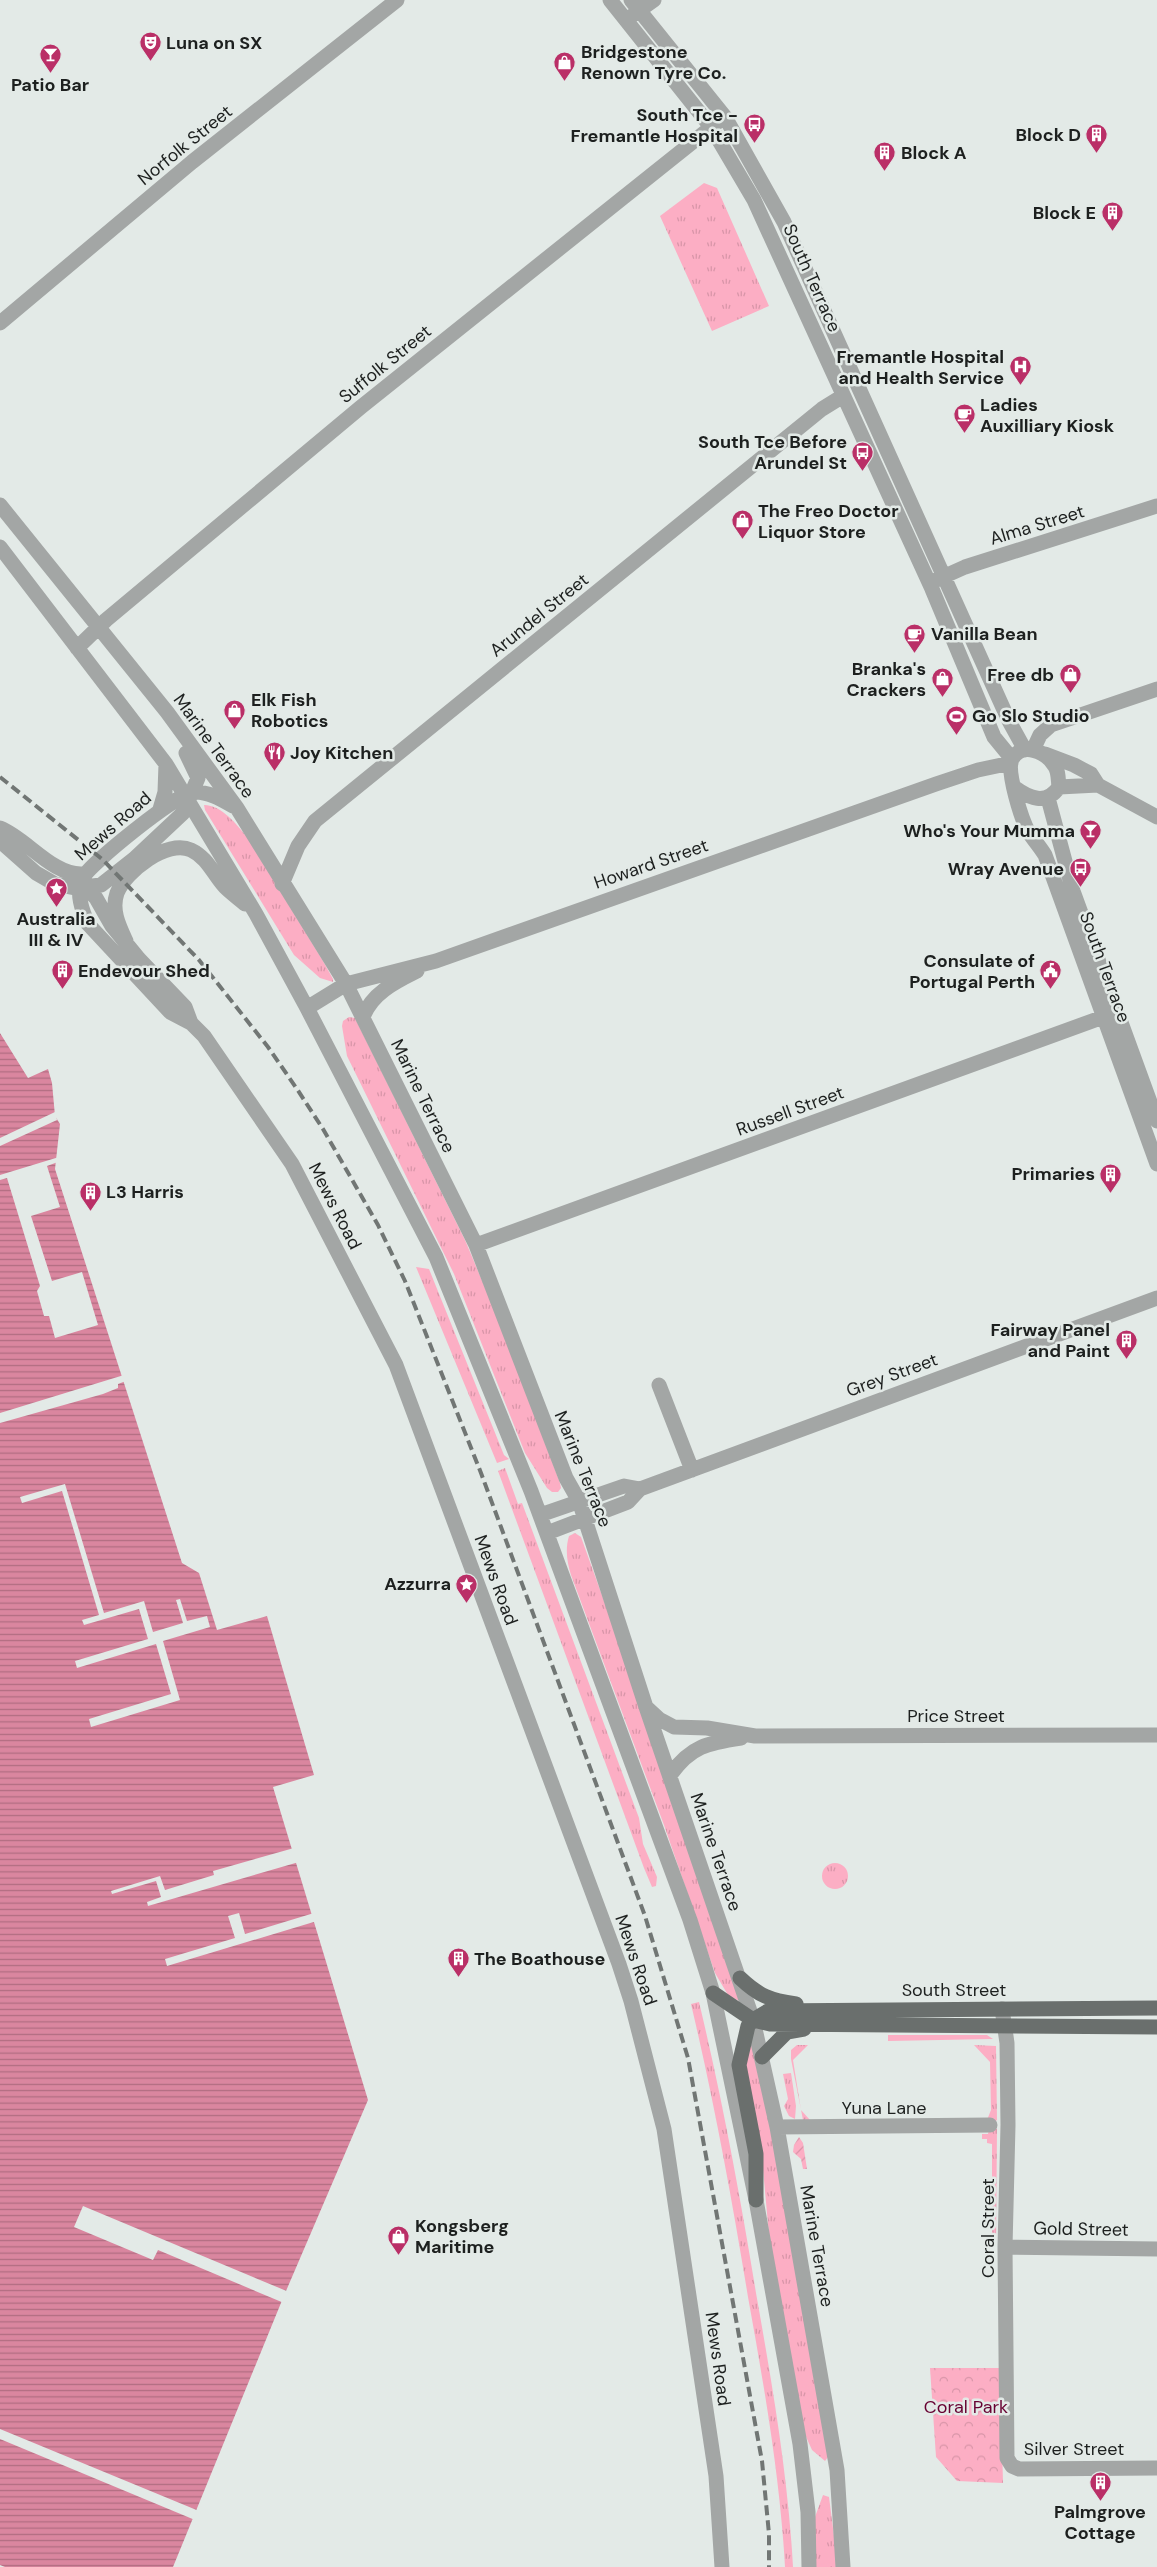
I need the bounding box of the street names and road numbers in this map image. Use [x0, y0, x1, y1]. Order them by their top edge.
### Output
street label: Norfolk Street [133, 99, 237, 191]
street label: South Terrace [777, 220, 847, 336]
street label: Suffolk Street [334, 319, 436, 409]
street label: Alma Street [987, 499, 1087, 551]
street label: Arundel Street [485, 568, 593, 662]
street label: Marine Terrace [168, 689, 260, 803]
street label: Mews Road [69, 786, 157, 866]
street label: Howard Street [591, 833, 711, 895]
street label: South Terrace [1074, 908, 1136, 1026]
street label: Marine Terrace [385, 1035, 461, 1157]
street label: Russell Street [733, 1080, 847, 1142]
street label: Mews Road [303, 1158, 367, 1254]
street label: Grey Street [843, 1347, 941, 1403]
street label: Marine Terrace [549, 1407, 617, 1531]
street label: Mews Road [469, 1532, 523, 1628]
street label: Price Street [907, 1704, 1005, 1728]
street label: Marine Terrace [685, 1790, 747, 1914]
street label: Mews Road [609, 1911, 663, 2009]
street label: South Street [902, 1978, 1006, 2002]
street label: Yuna Lane [841, 2096, 927, 2120]
street label: Coral Street [976, 2178, 1000, 2278]
street label: Marine Terrace [794, 2183, 840, 2309]
street label: Gold Street [1033, 2216, 1129, 2242]
street label: Mews Road [700, 2311, 736, 2407]
street label: Silver Street [1024, 2437, 1124, 2461]

